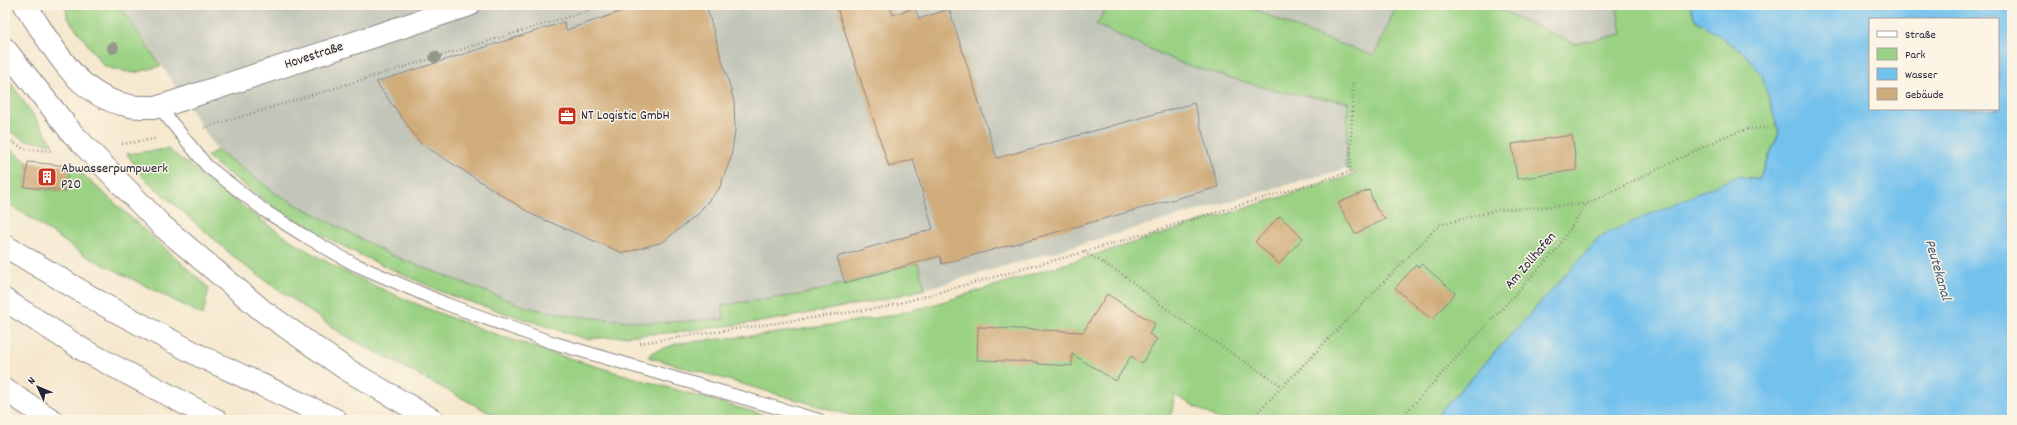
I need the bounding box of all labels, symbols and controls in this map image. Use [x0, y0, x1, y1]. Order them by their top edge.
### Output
legend [1869, 18, 1999, 110]
text: Straße [1905, 27, 1936, 44]
street label: Hovestraße [282, 37, 346, 75]
text: Park [1905, 47, 1926, 64]
text: Wasser [1905, 67, 1938, 84]
text: Gebäude [1905, 87, 1944, 104]
office icon: NT Logistic GmbH [556, 105, 578, 127]
place label: NT Logistic GmbH [581, 106, 670, 126]
place label: Abwasserpumpwerk P20 [61, 159, 168, 195]
building icon: Abwasserpumpwerk P20 [36, 166, 58, 188]
street label: Am Zollhafen [1500, 228, 1562, 294]
water label: Peutekanal [1918, 237, 1957, 305]
north arrow [18, 367, 58, 407]
text: N [25, 374, 40, 389]

